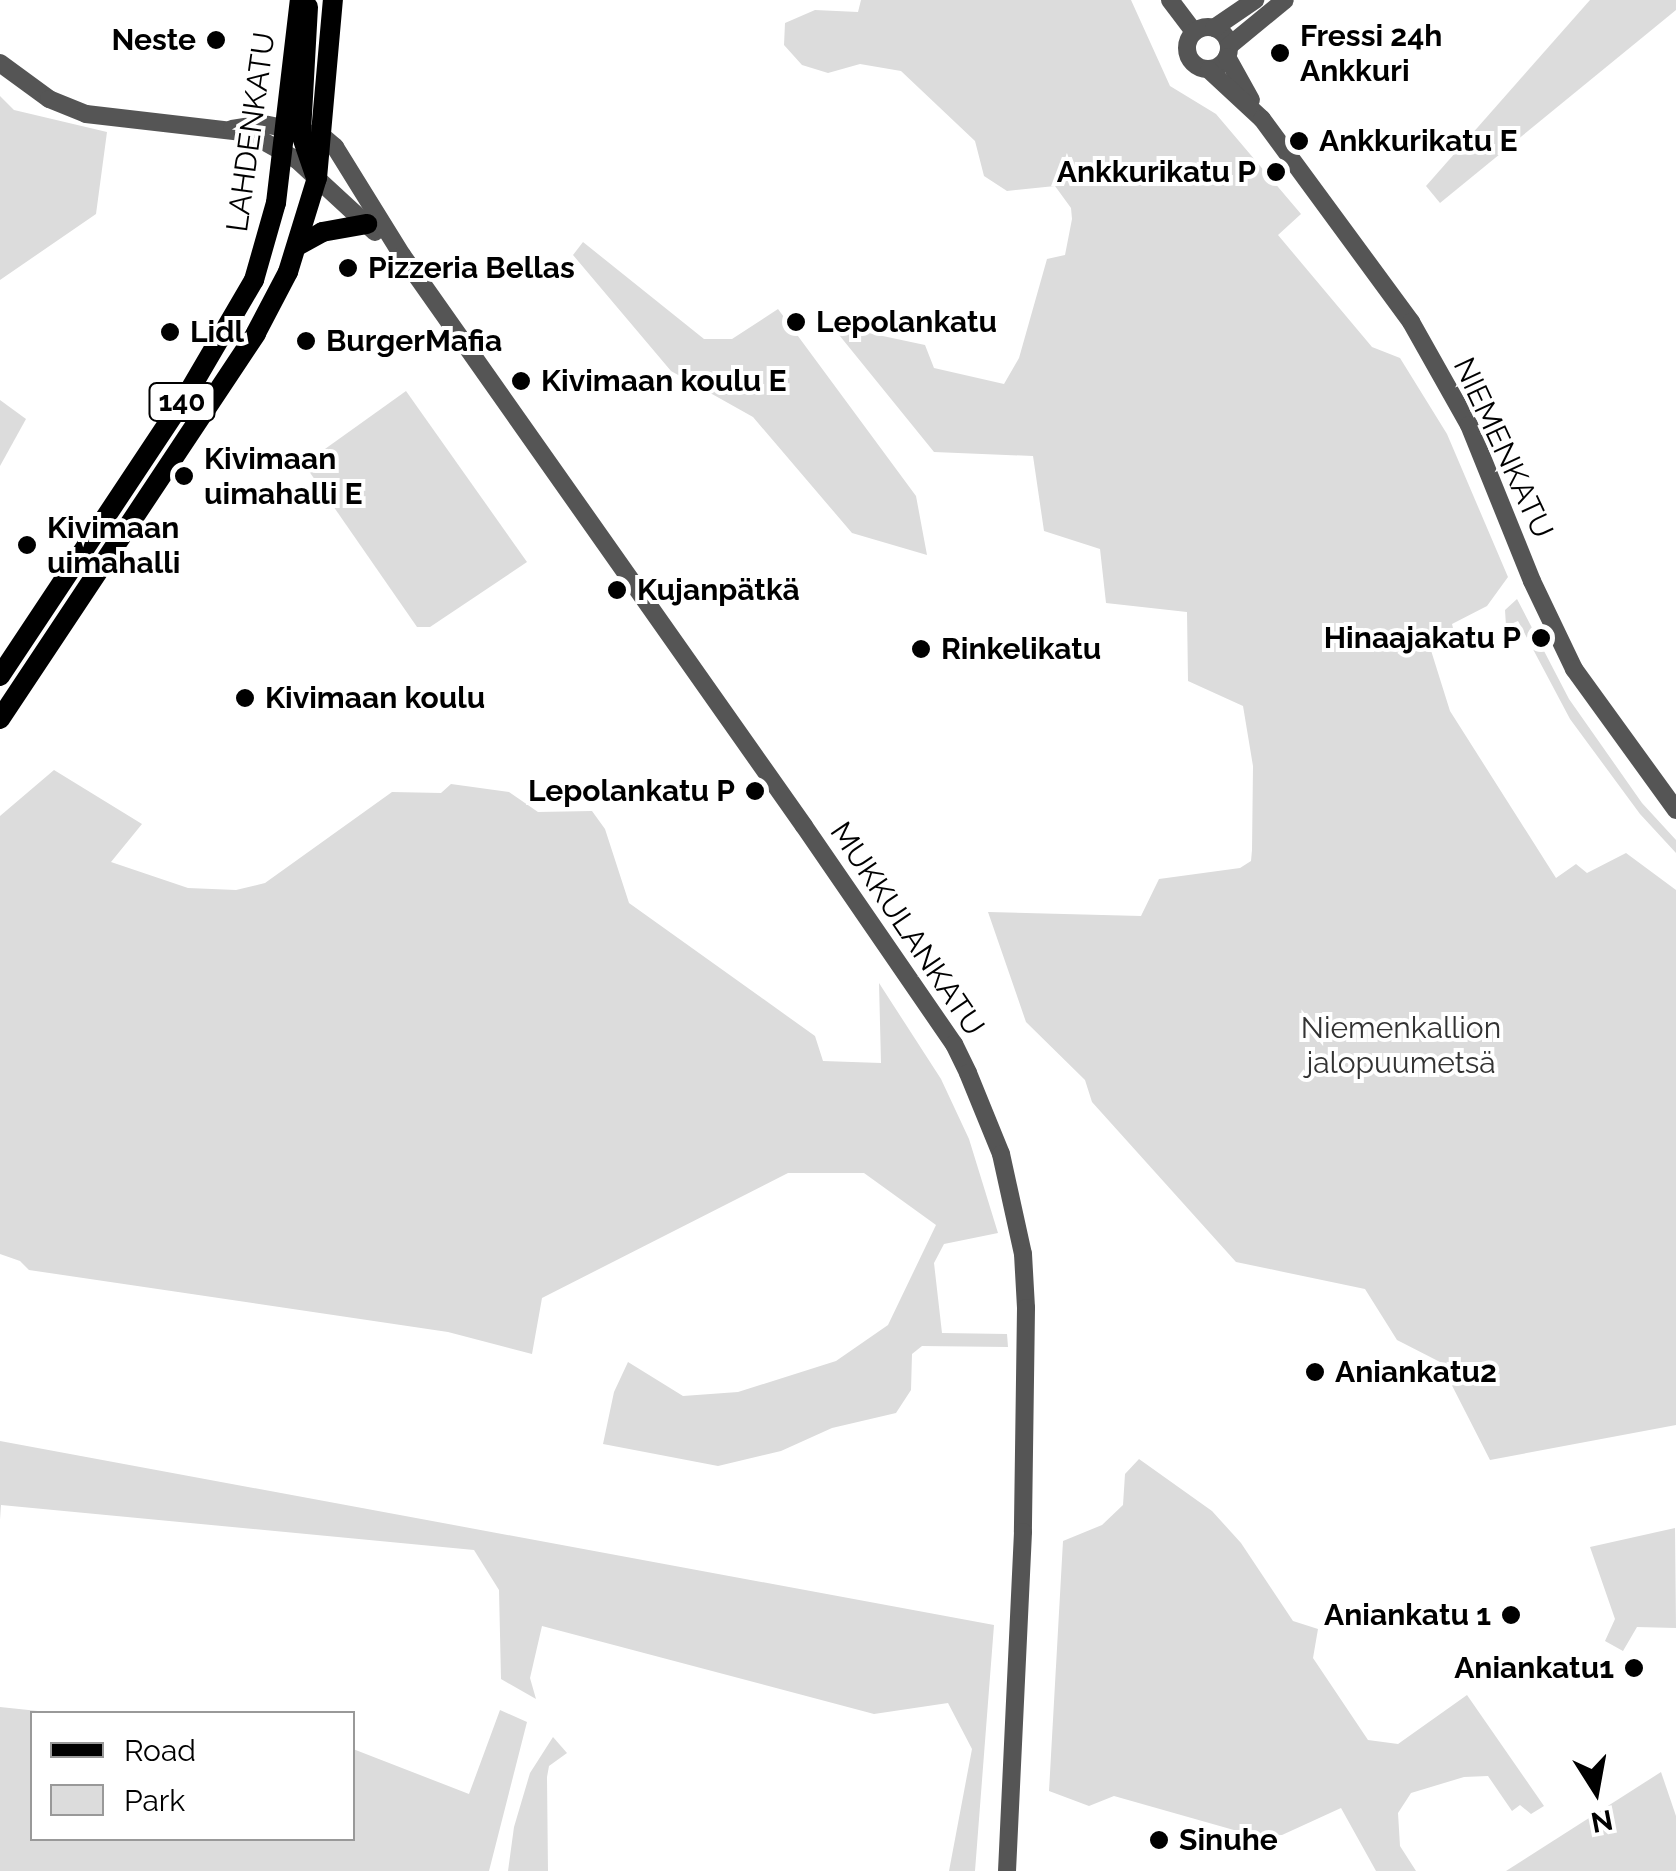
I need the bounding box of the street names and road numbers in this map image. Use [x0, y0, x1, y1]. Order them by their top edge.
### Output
street label: LAHDENKATU [219, 30, 283, 234]
street label: NIEMENKATU [1445, 352, 1561, 544]
road number: 140 [147, 379, 217, 425]
street label: MUKKULANKATU [822, 815, 992, 1043]

